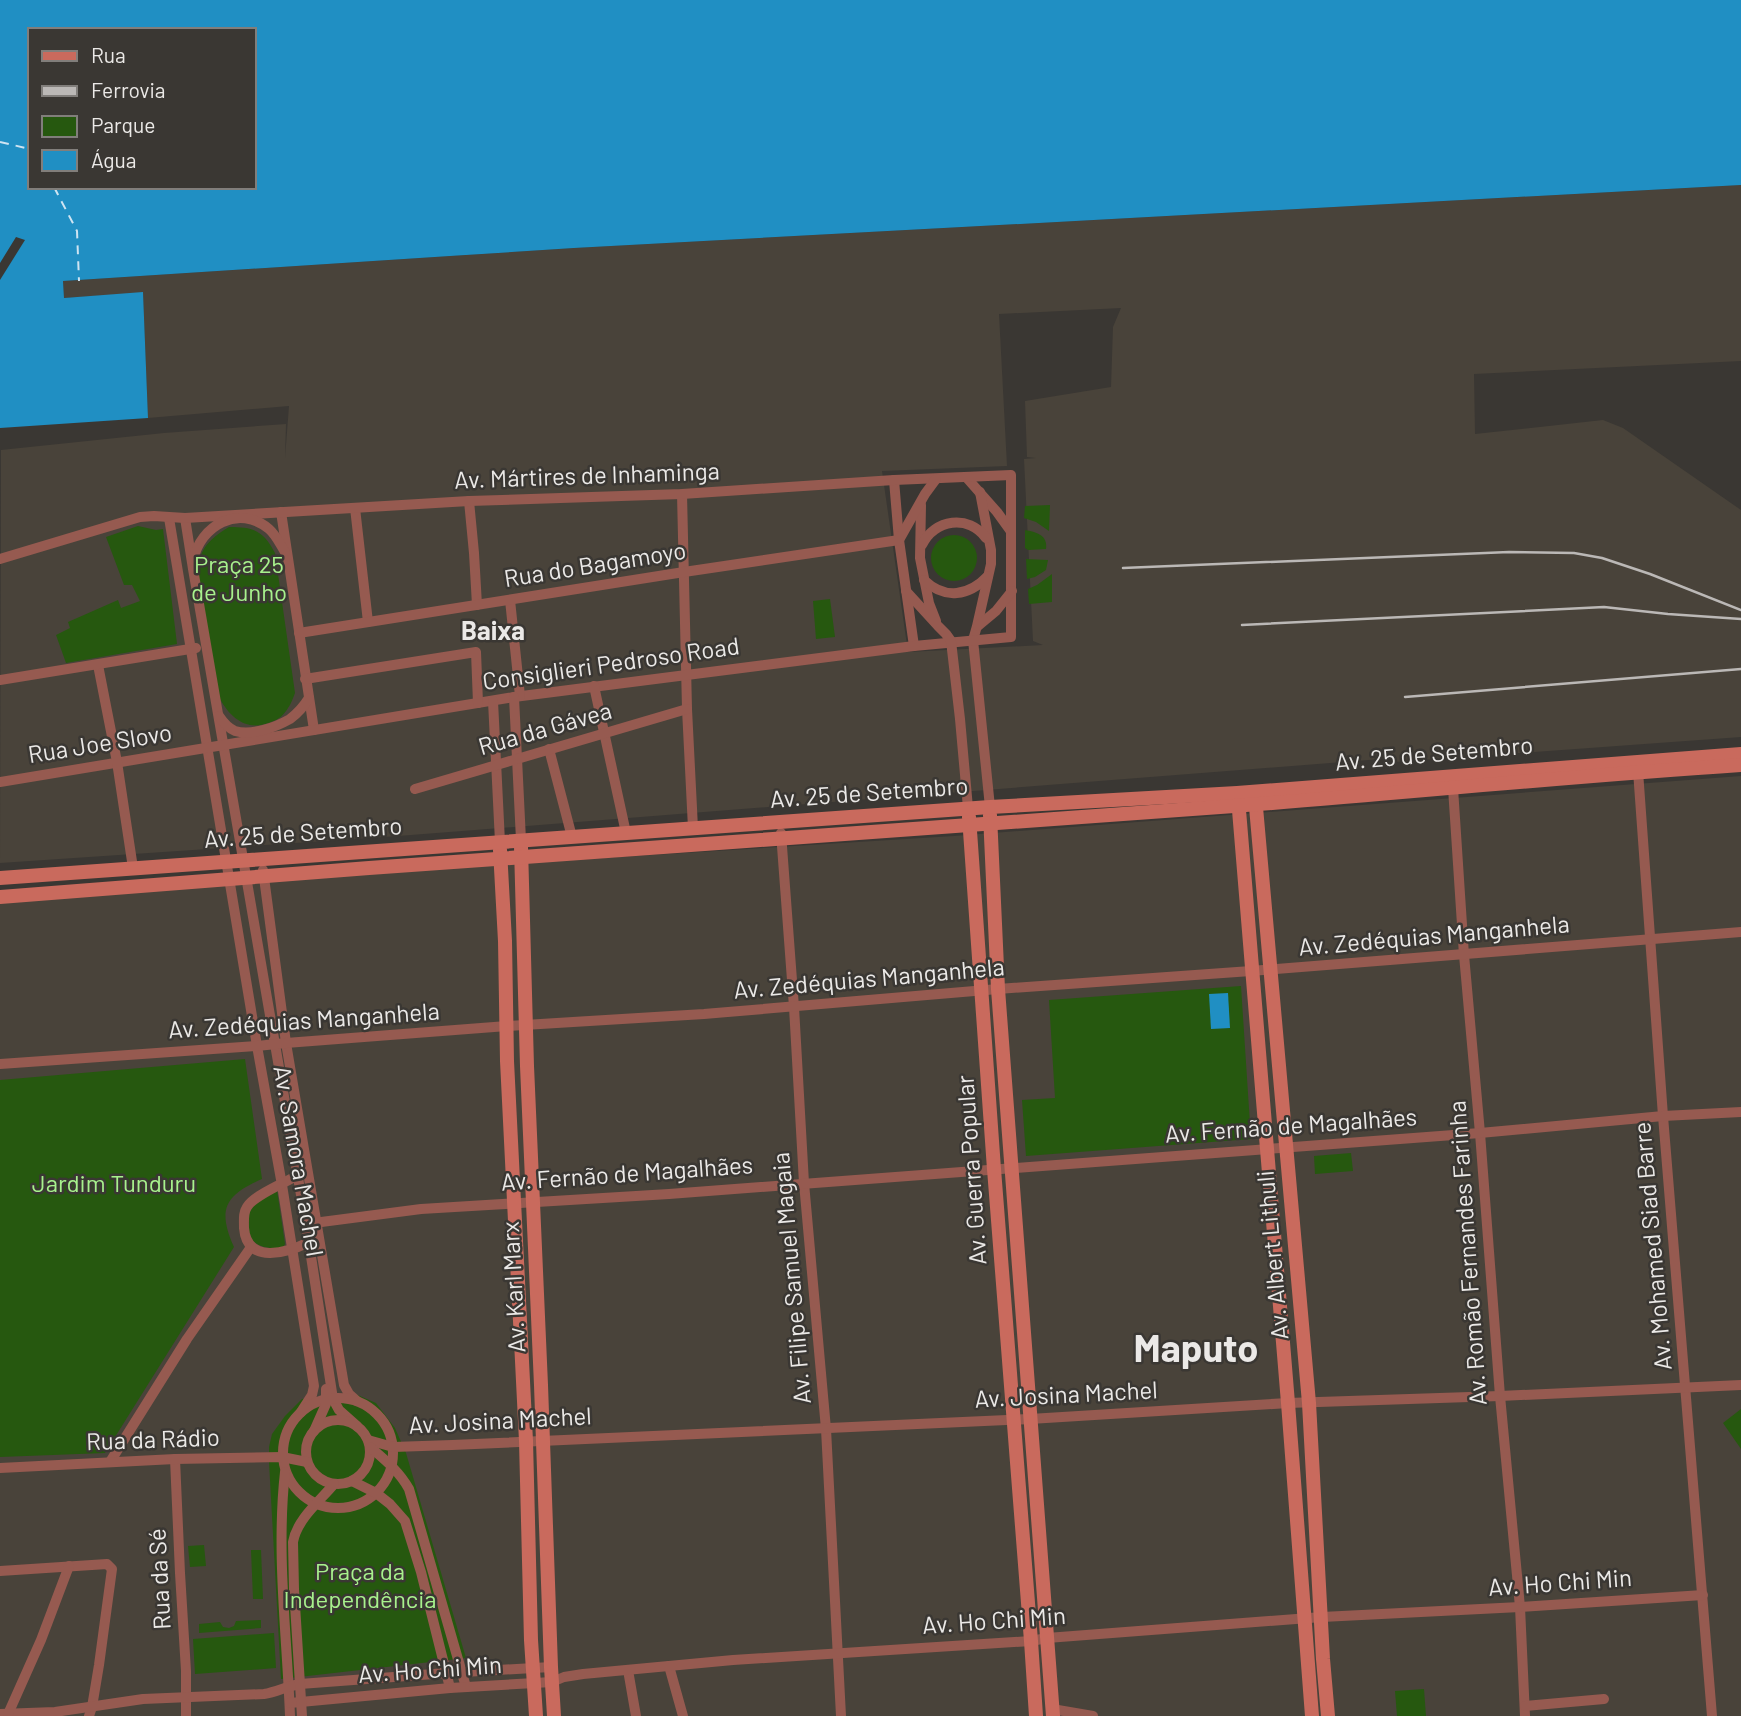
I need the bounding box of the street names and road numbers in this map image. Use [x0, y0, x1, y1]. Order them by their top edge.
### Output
street label: Av. Mártires de Inhaminga [454, 455, 720, 494]
street label: Rua do Bagamoyo [502, 535, 688, 592]
street label: Consiglieri Pedroso Road [481, 630, 741, 695]
street label: Rua da Gávea [475, 695, 615, 760]
street label: Rua Joe Slovo [26, 717, 174, 768]
street label: Av. 25 de Setembro [1334, 729, 1534, 776]
street label: Av. 25 de Setembro [769, 770, 969, 813]
street label: Av. 25 de Setembro [203, 810, 403, 853]
street label: Av. Zedéquias Manganhela [1297, 908, 1571, 961]
street label: Av. Zedéquias Manganhela [732, 951, 1006, 1004]
street label: Av. Zedéquias Manganhela [167, 996, 441, 1043]
street label: Av. Samora Machel [268, 1063, 331, 1259]
street label: Av. Guerra Popular [949, 1074, 992, 1266]
street label: Av. Romão Fernandes Farinha [1441, 1100, 1492, 1406]
street label: Av. Fernão de Magalhães [1164, 1101, 1418, 1148]
street label: Av. Mohamed Siad Barre [1626, 1121, 1677, 1371]
street label: Av. Fernão de Magalhães [500, 1149, 754, 1196]
street label: Av. Filipe Samuel Magaia [765, 1151, 816, 1405]
street label: Av. Albert Lithuli [1250, 1169, 1293, 1341]
street label: Av. Karl Marx [495, 1221, 530, 1353]
street label: Av. Josina Machel [974, 1374, 1158, 1413]
street label: Av. Josina Machel [408, 1400, 592, 1439]
street label: Rua da Rádio [86, 1422, 220, 1455]
street label: Rua da Sé [141, 1528, 176, 1631]
street label: Av. Ho Chi Min [1487, 1562, 1633, 1601]
street label: Av. Ho Chi Min [921, 1600, 1067, 1639]
street label: Av. Ho Chi Min [357, 1649, 503, 1688]

